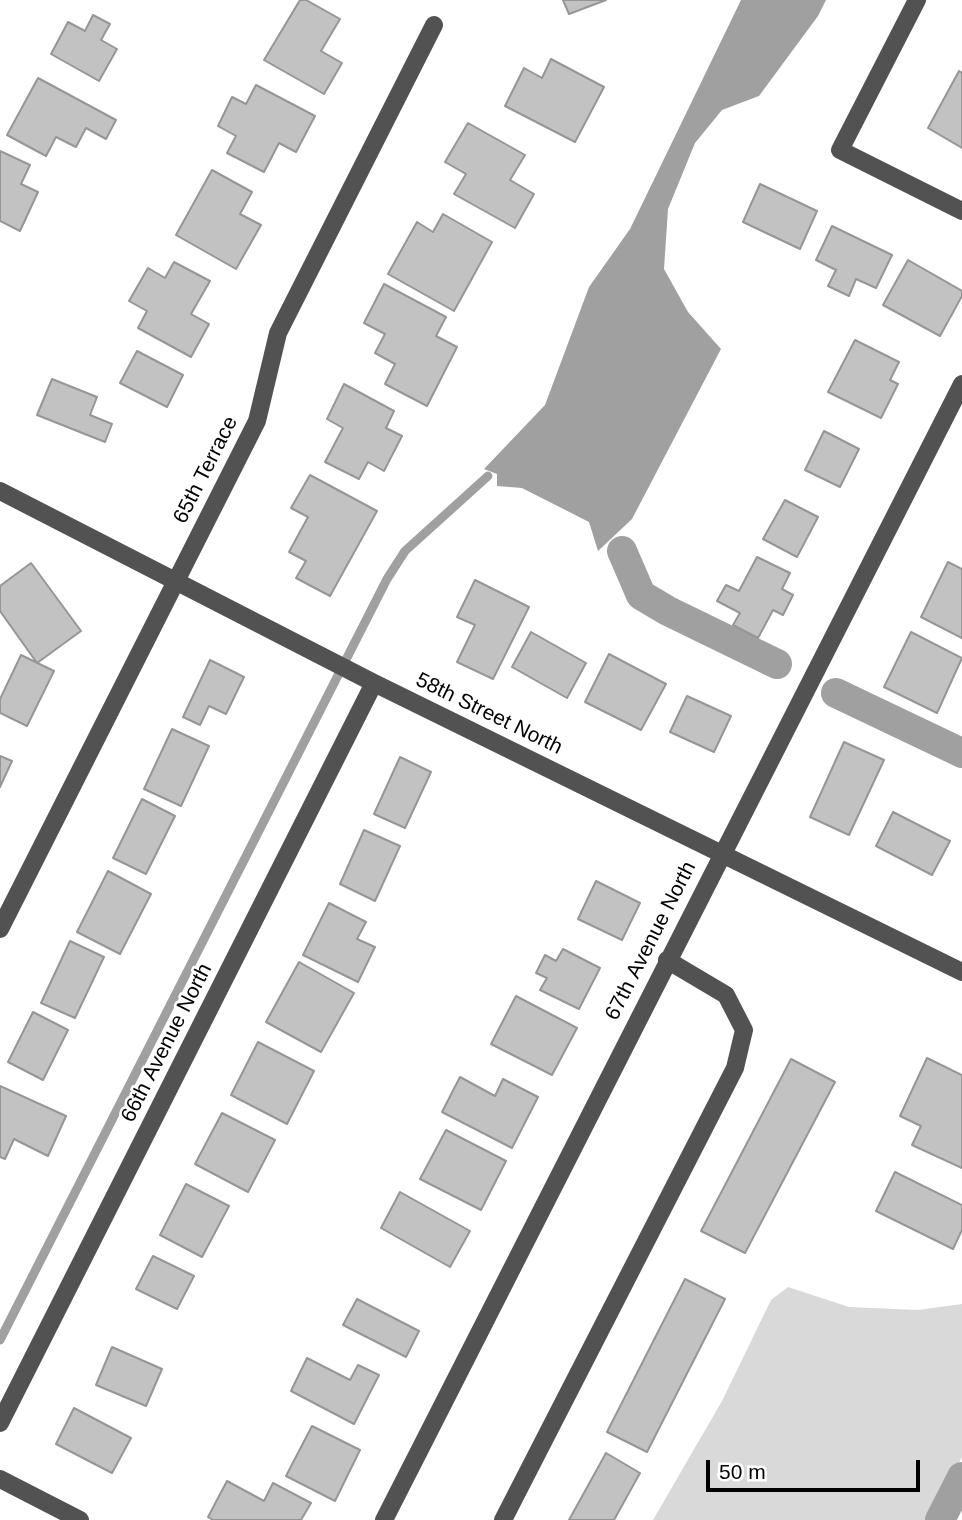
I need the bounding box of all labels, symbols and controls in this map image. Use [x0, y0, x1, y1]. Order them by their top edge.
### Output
street label: 65th Terrace [168, 412, 244, 528]
street label: 58th Street North [412, 668, 566, 760]
street label: 67th Avenue North [600, 857, 702, 1025]
street label: 66th Avenue North [116, 959, 218, 1127]
scale bar [710, 1446, 923, 1490]
text: 50 m [719, 1460, 766, 1483]

